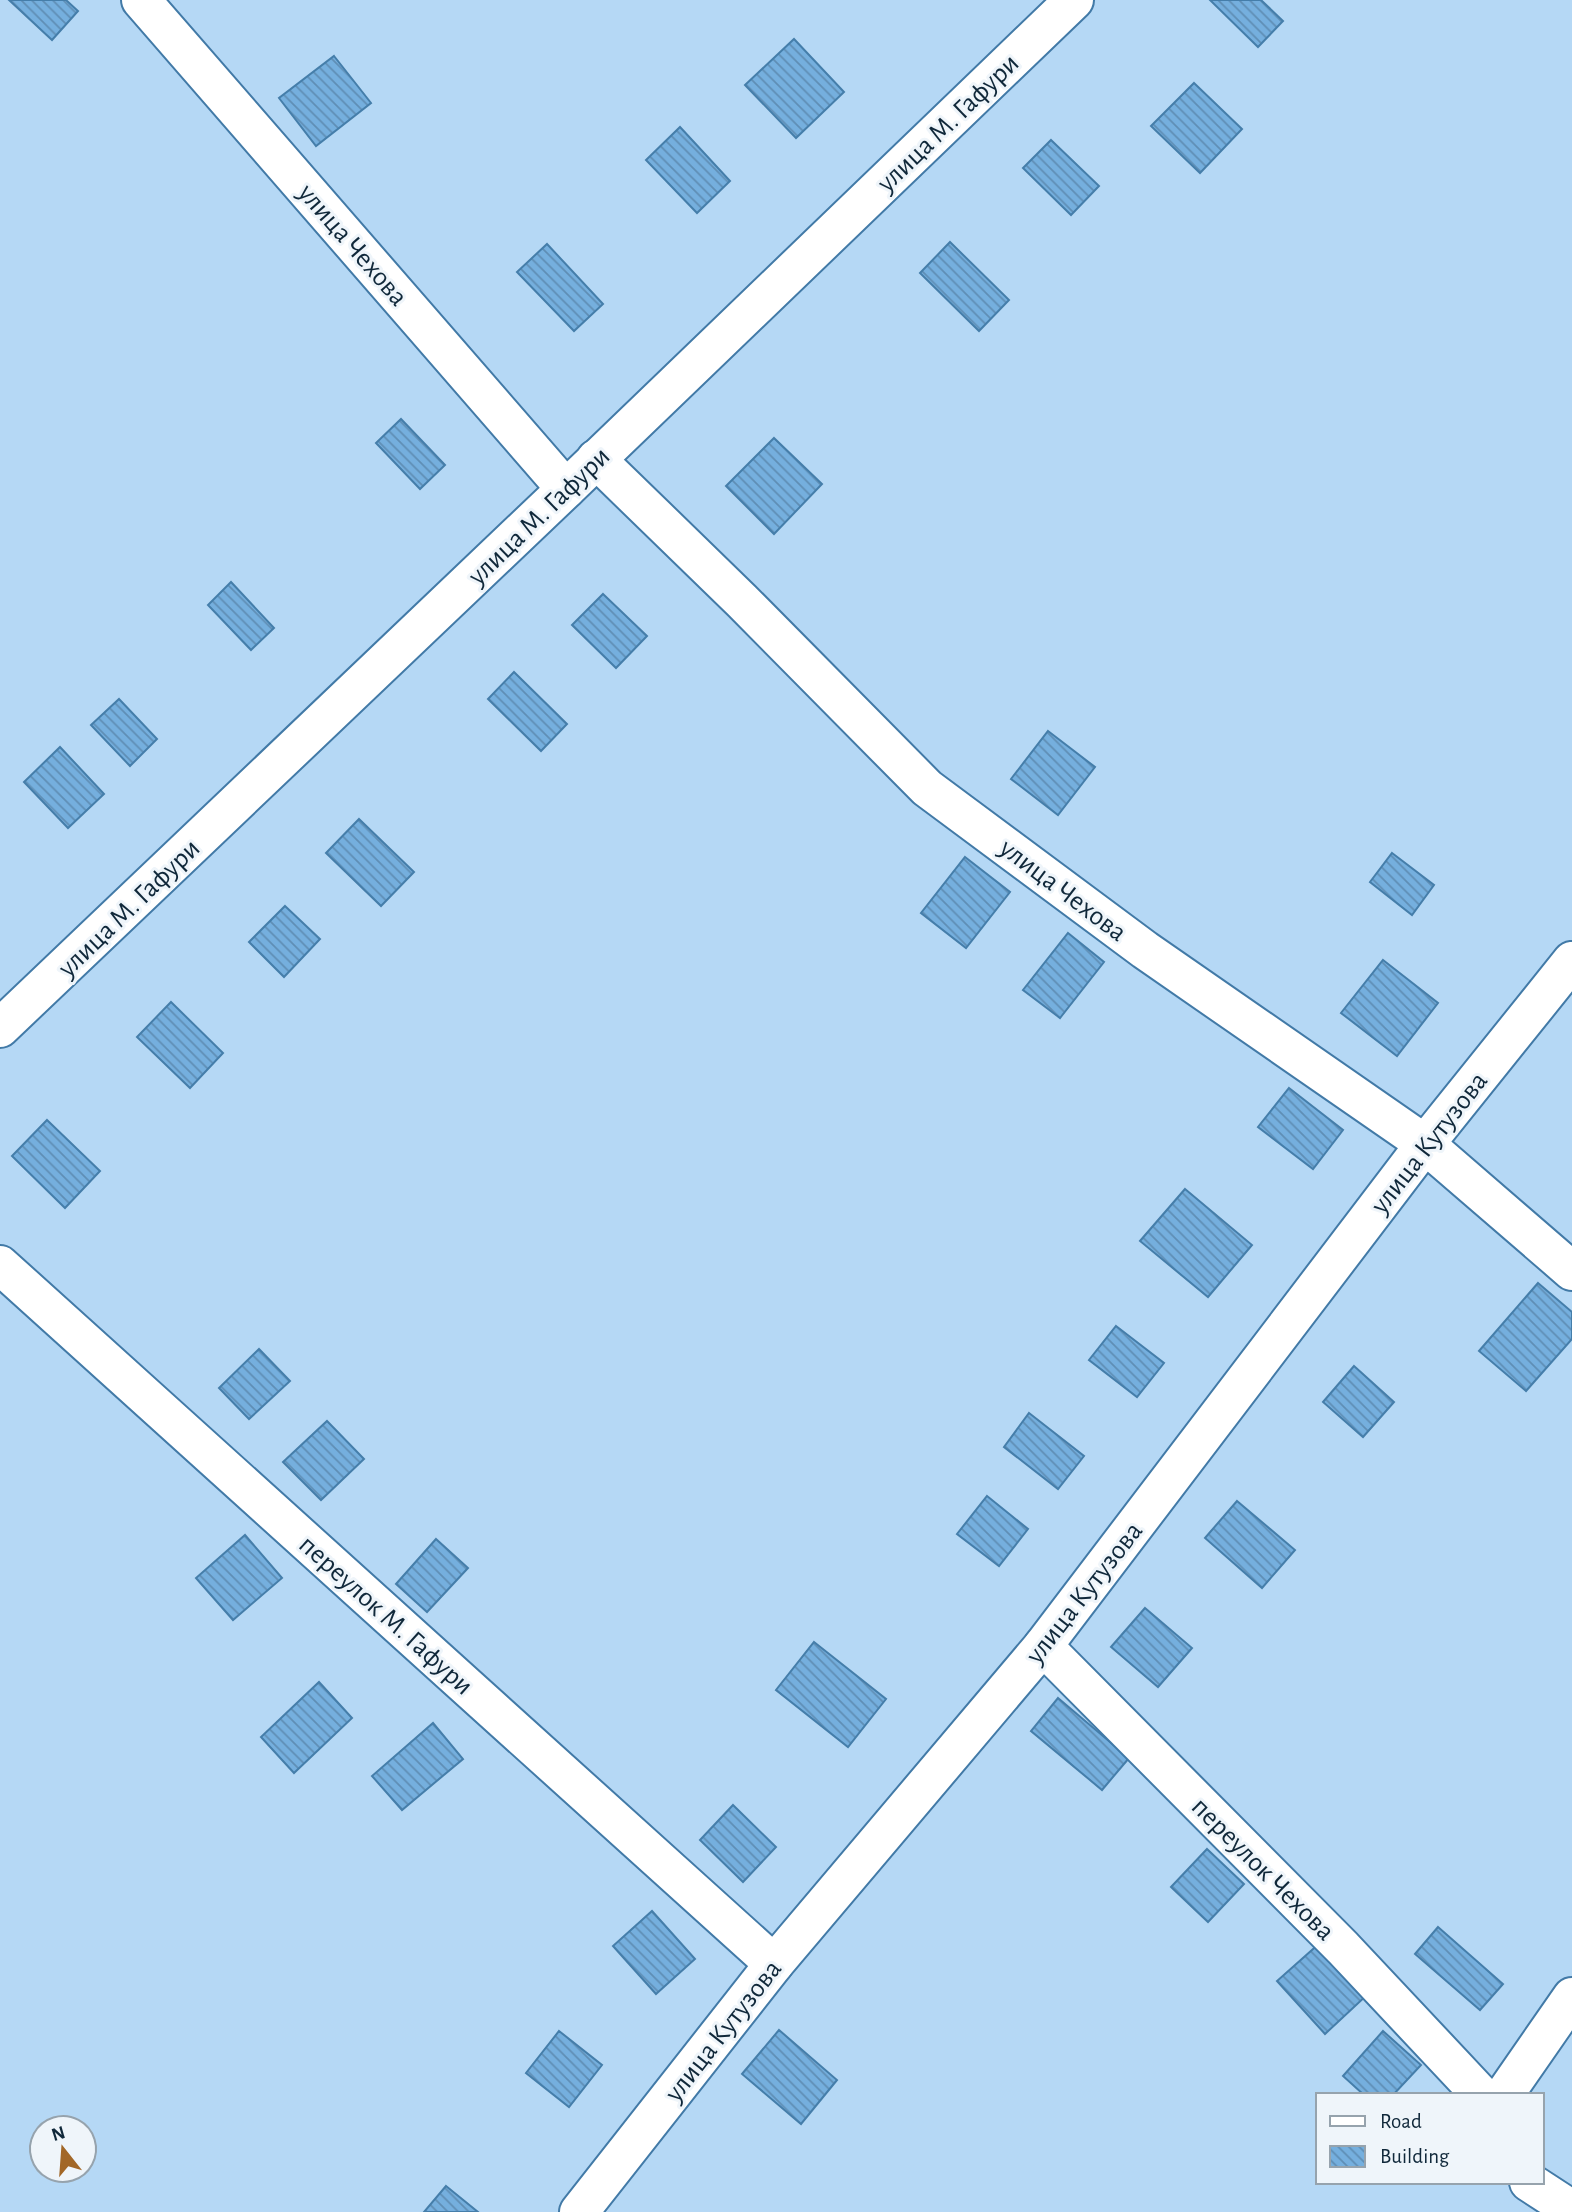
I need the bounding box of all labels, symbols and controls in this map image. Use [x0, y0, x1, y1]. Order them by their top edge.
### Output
street label: улица М. Гафури [871, 49, 1025, 198]
street label: улица Чехова [292, 178, 413, 312]
street label: улица М. Гафури [462, 442, 616, 591]
street label: улица Чехова [993, 833, 1132, 947]
street label: улица М. Гафури [52, 834, 206, 983]
street label: улица Кутузова [1365, 1067, 1493, 1220]
street label: улица Кутузова [1020, 1517, 1148, 1670]
street label: переулок М. Гафури [293, 1530, 478, 1701]
street label: переулок Чехова [1186, 1793, 1340, 1946]
street label: улица Кутузова [659, 1955, 787, 2108]
legend [1316, 2093, 1544, 2184]
text: Road [1380, 2111, 1422, 2132]
north arrow [28, 2114, 98, 2184]
text: N [49, 2123, 68, 2145]
text: Building [1380, 2146, 1450, 2167]

